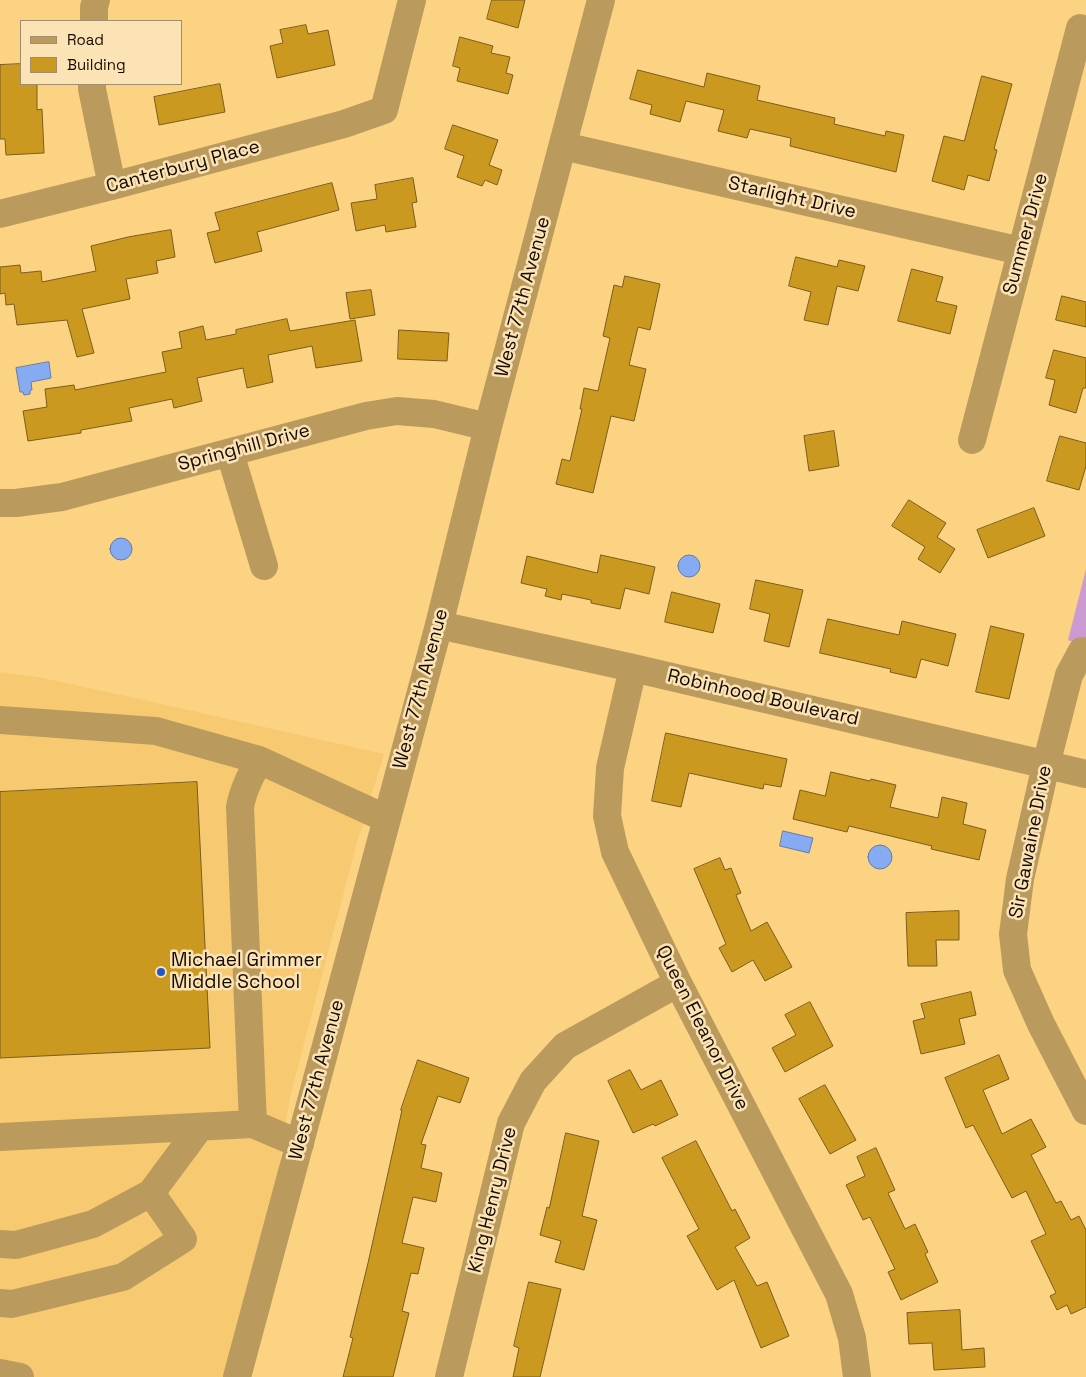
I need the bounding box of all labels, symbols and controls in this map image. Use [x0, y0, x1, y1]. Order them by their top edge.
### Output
legend [20, 20, 182, 85]
text: Road [67, 30, 104, 49]
text: Building [67, 55, 126, 74]
street label: Canterbury Place [104, 136, 262, 198]
street label: Summer Drive [999, 171, 1053, 297]
street label: Starlight Drive [726, 172, 858, 224]
street label: West 77th Avenue [491, 214, 555, 380]
street label: Springhill Drive [176, 419, 312, 477]
street label: West 77th Avenue [389, 606, 453, 772]
street label: Robinhood Boulevard [665, 665, 861, 731]
street label: Sir Gawaine Drive [1005, 763, 1057, 921]
street label: Queen Eleanor Drive [651, 942, 753, 1114]
place label: Michael Grimmer Middle School [171, 950, 322, 994]
marker: Michael Grimmer Middle School [155, 966, 167, 978]
street label: West 77th Avenue [285, 997, 349, 1163]
street label: King Henry Drive [464, 1125, 522, 1275]

